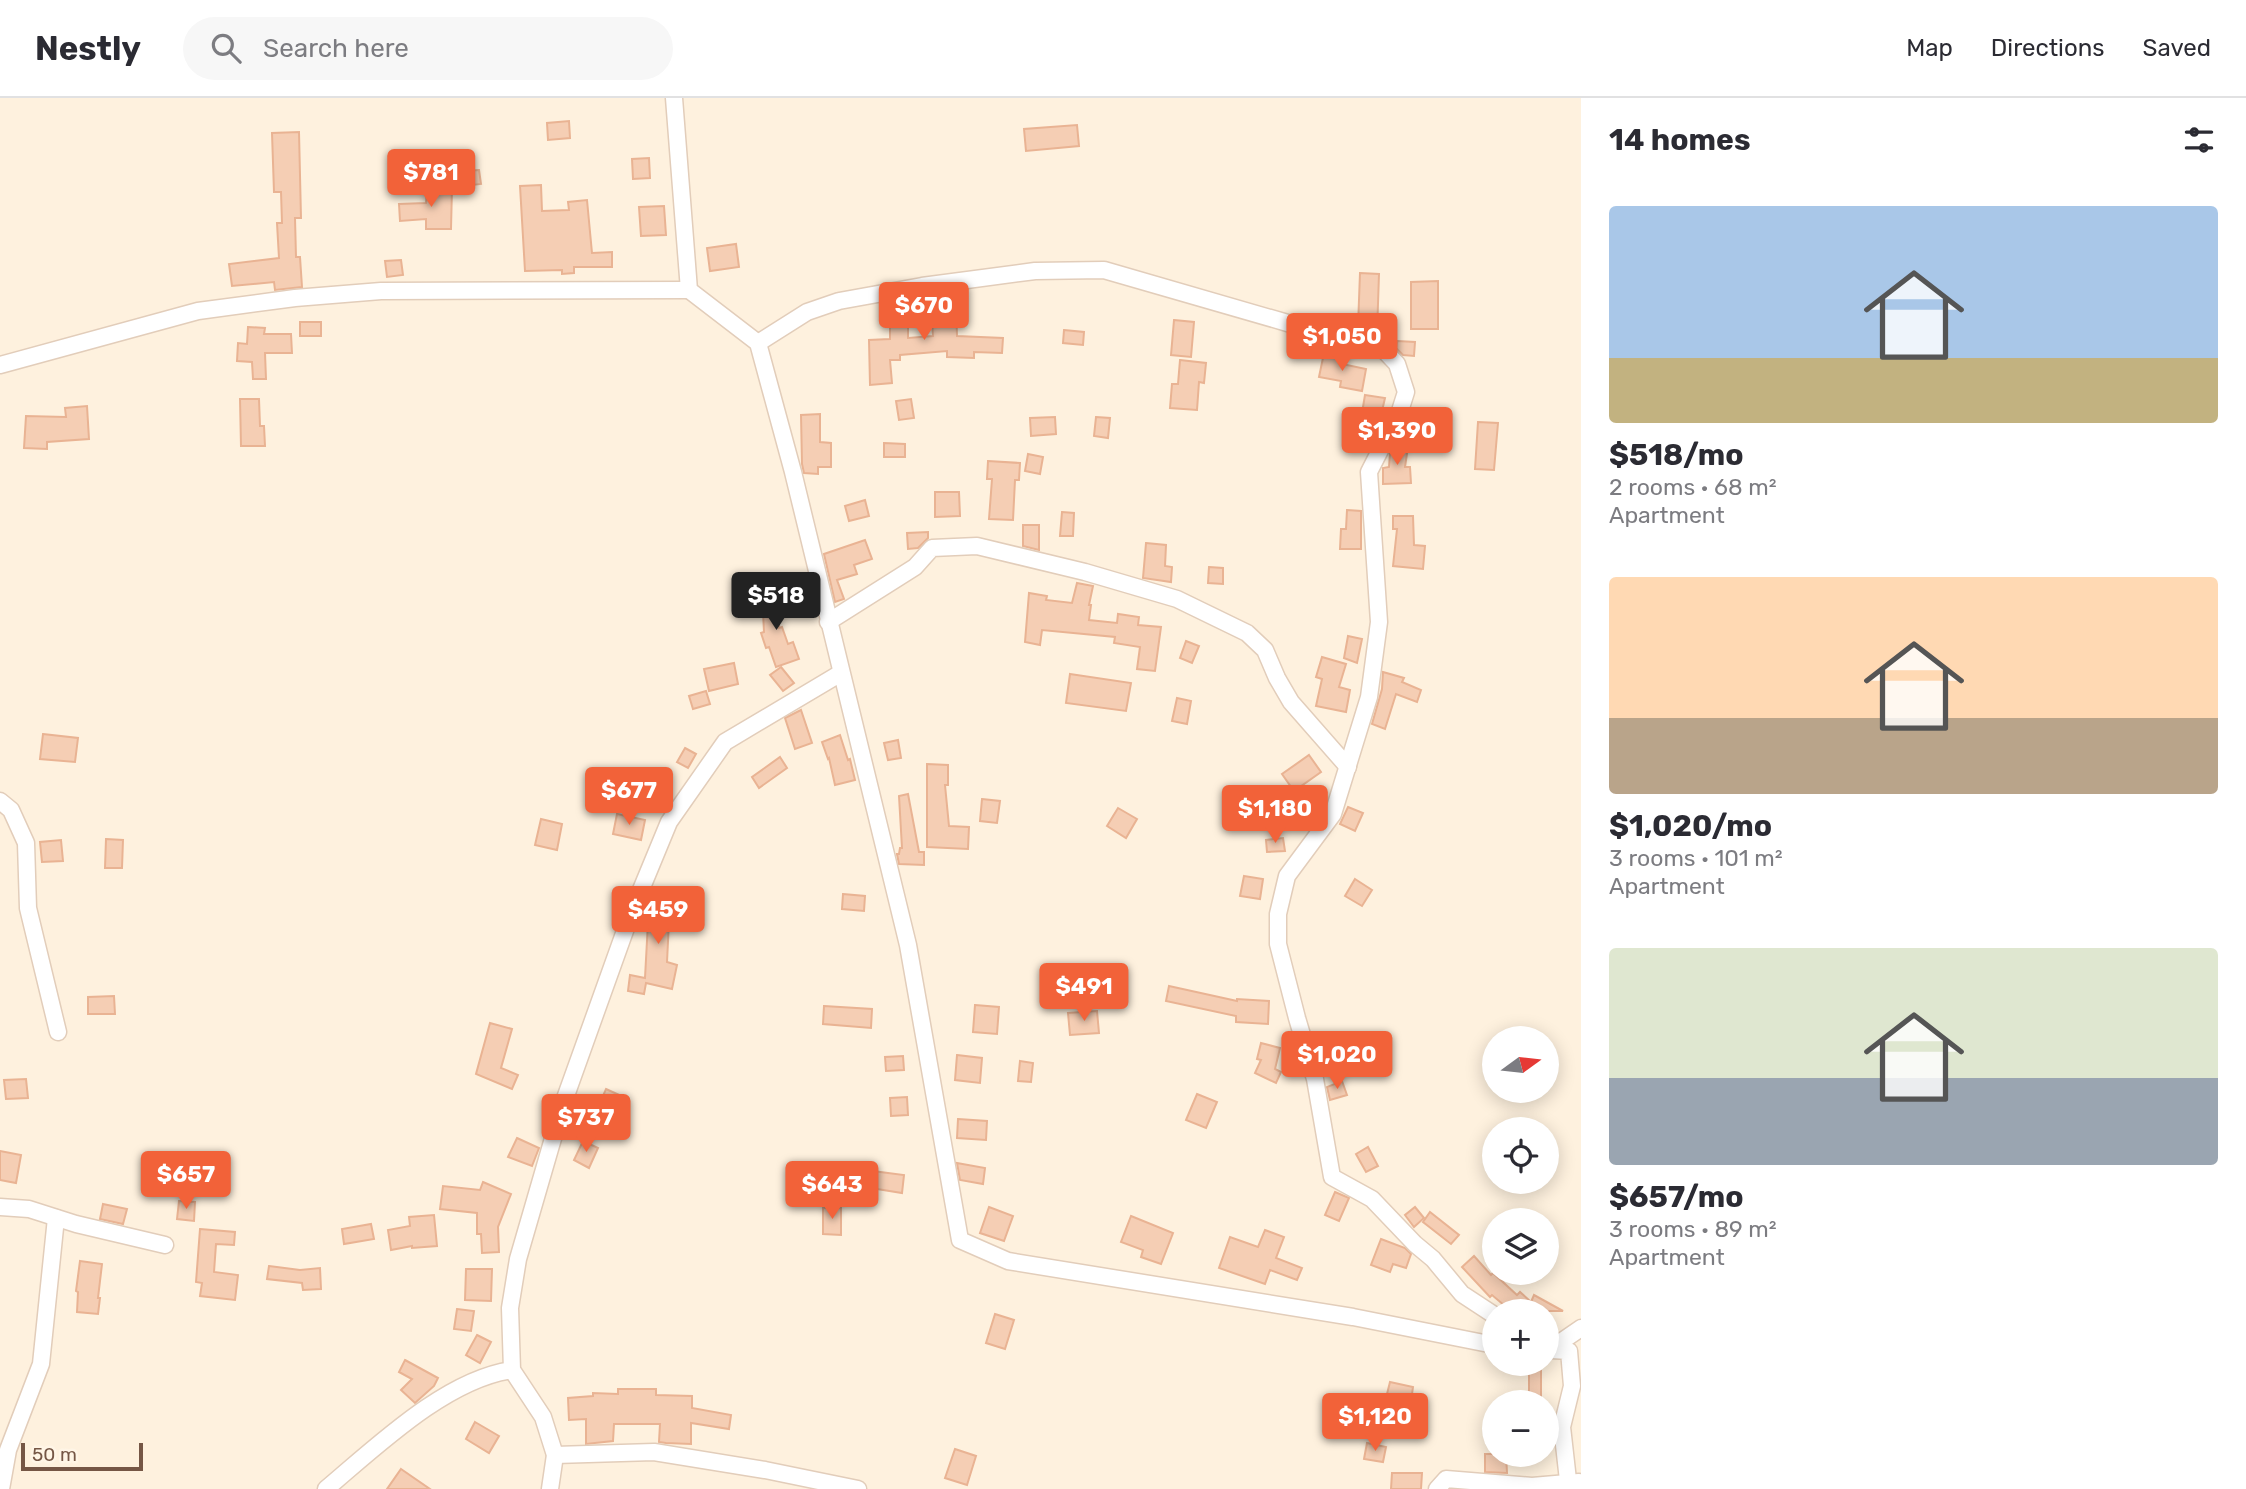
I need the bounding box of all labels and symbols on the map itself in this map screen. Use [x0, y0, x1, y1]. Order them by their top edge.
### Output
pin: $781 [390, 150, 472, 209]
pin: $670 [883, 282, 965, 342]
pin: $1,050 [1285, 314, 1399, 373]
pin: $1,390 [1340, 408, 1454, 467]
pin: $518 [735, 573, 817, 632]
pin: $677 [588, 768, 670, 827]
pin: $1,180 [1218, 786, 1332, 845]
pin: $459 [617, 886, 699, 946]
pin: $491 [1043, 964, 1125, 1023]
north arrow [1482, 1026, 1559, 1102]
pin: $1,020 [1280, 1032, 1394, 1091]
pin: $737 [545, 1094, 627, 1154]
pin: $657 [145, 1152, 227, 1211]
pin: $643 [791, 1162, 873, 1221]
pin: $1,120 [1318, 1394, 1432, 1453]
scale bar [21, 1440, 144, 1472]

